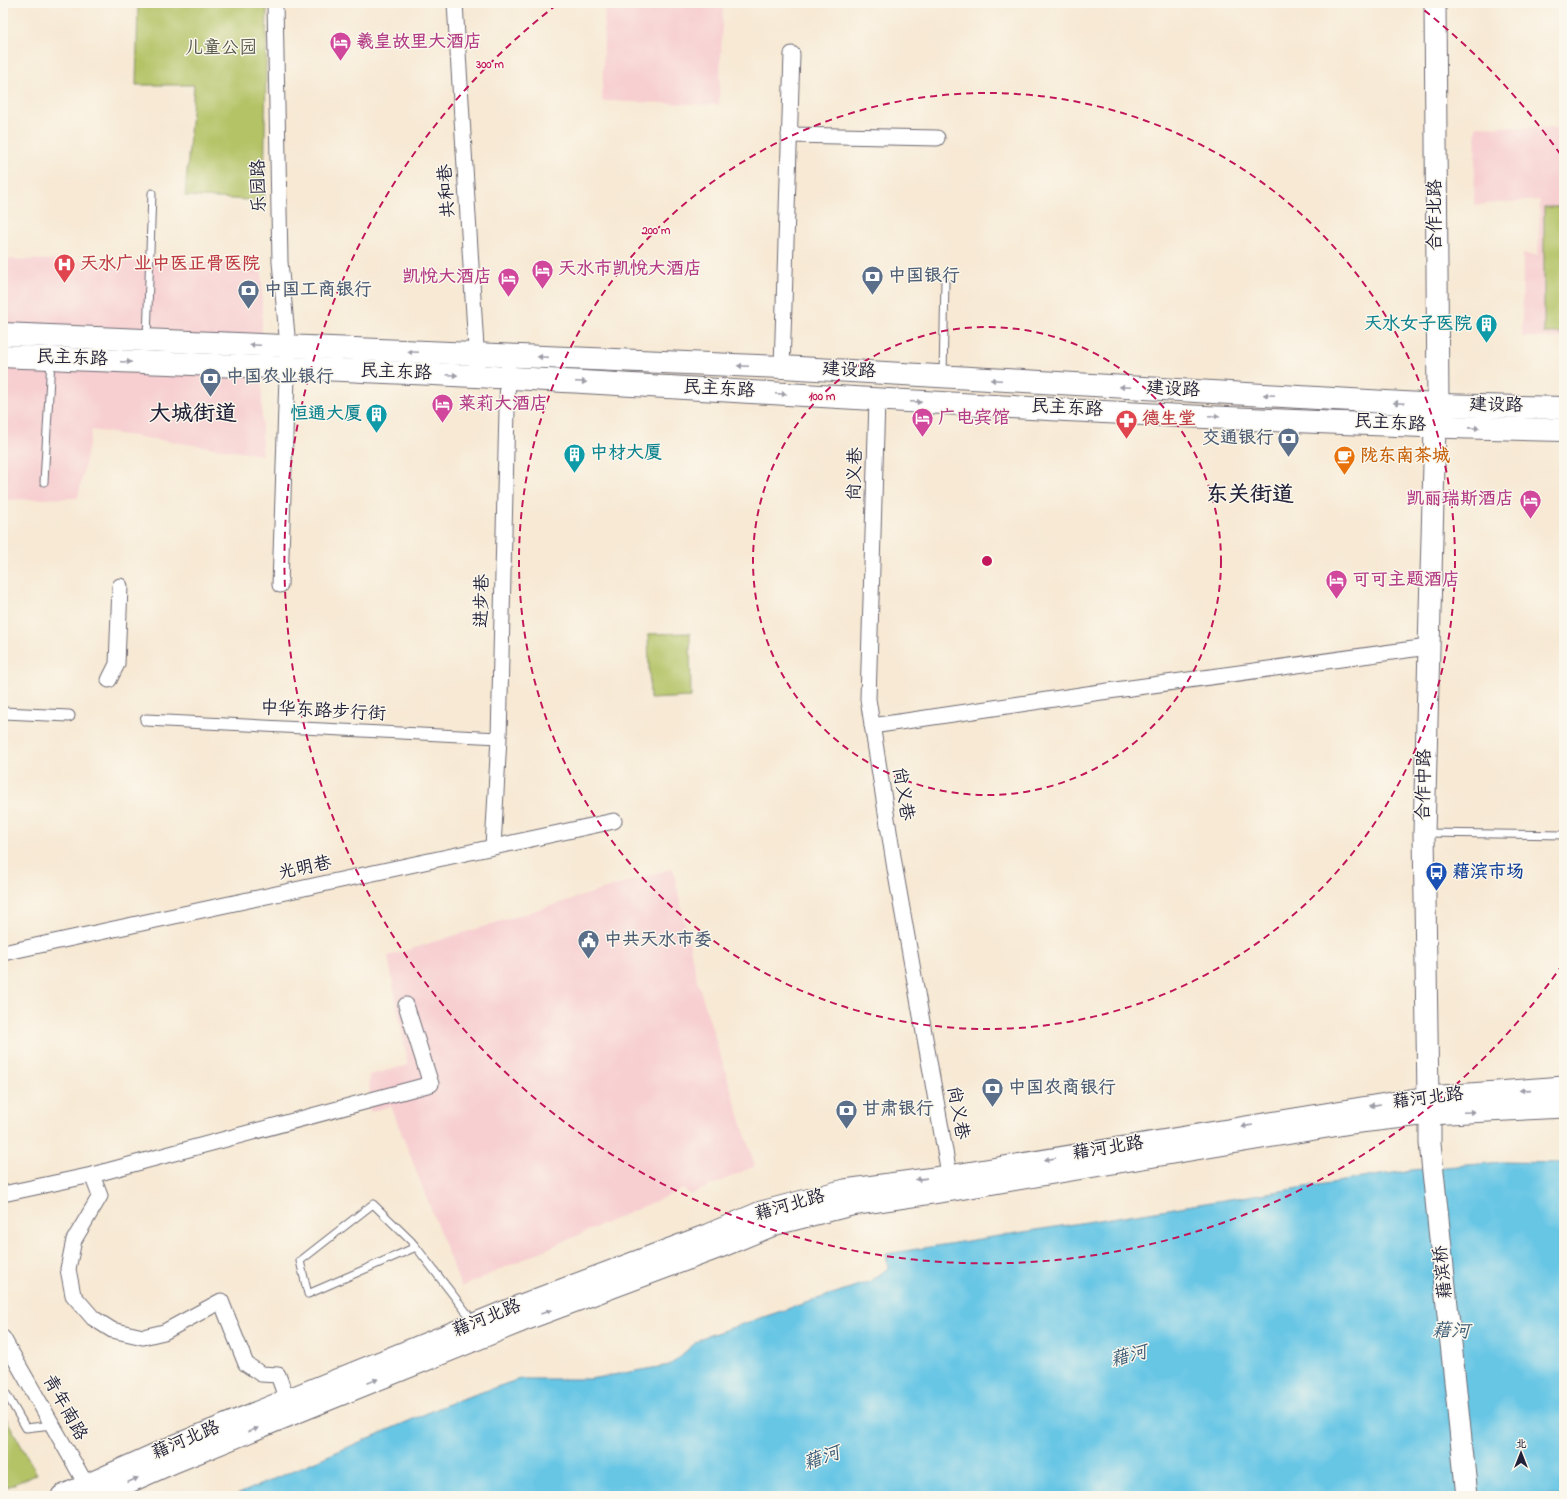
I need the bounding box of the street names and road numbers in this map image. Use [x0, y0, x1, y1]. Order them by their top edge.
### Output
street label: 乐园路 [247, 159, 273, 213]
street label: 共和巷 [433, 163, 463, 219]
street label: 合作北路 [1423, 179, 1449, 251]
street label: 民主东路 [36, 345, 108, 373]
street label: 建设路 [821, 357, 877, 385]
street label: 民主东路 [360, 359, 432, 387]
street label: 民主东路 [682, 375, 756, 405]
street label: 建设路 [1145, 376, 1201, 404]
street label: 建设路 [1469, 393, 1523, 419]
street label: 民主东路 [1030, 394, 1104, 424]
street label: 民主东路 [1353, 409, 1427, 439]
street label: 尚义巷 [842, 447, 870, 501]
street label: 进步巷 [470, 574, 496, 628]
street label: 中华东路步行街 [259, 696, 387, 728]
street label: 合作中路 [1411, 749, 1439, 821]
street label: 尚义巷 [885, 765, 919, 823]
street label: 光明巷 [276, 851, 334, 887]
street label: 藉河北路 [1391, 1082, 1465, 1116]
street label: 尚义巷 [940, 1084, 974, 1142]
street label: 藉河北路 [1070, 1131, 1146, 1167]
street label: 藉河北路 [752, 1184, 828, 1228]
street label: 藉滨桥 [1428, 1244, 1460, 1300]
street label: 藉河北路 [449, 1293, 525, 1345]
street label: 青年南路 [35, 1370, 93, 1446]
street label: 藉河北路 [148, 1415, 224, 1467]

